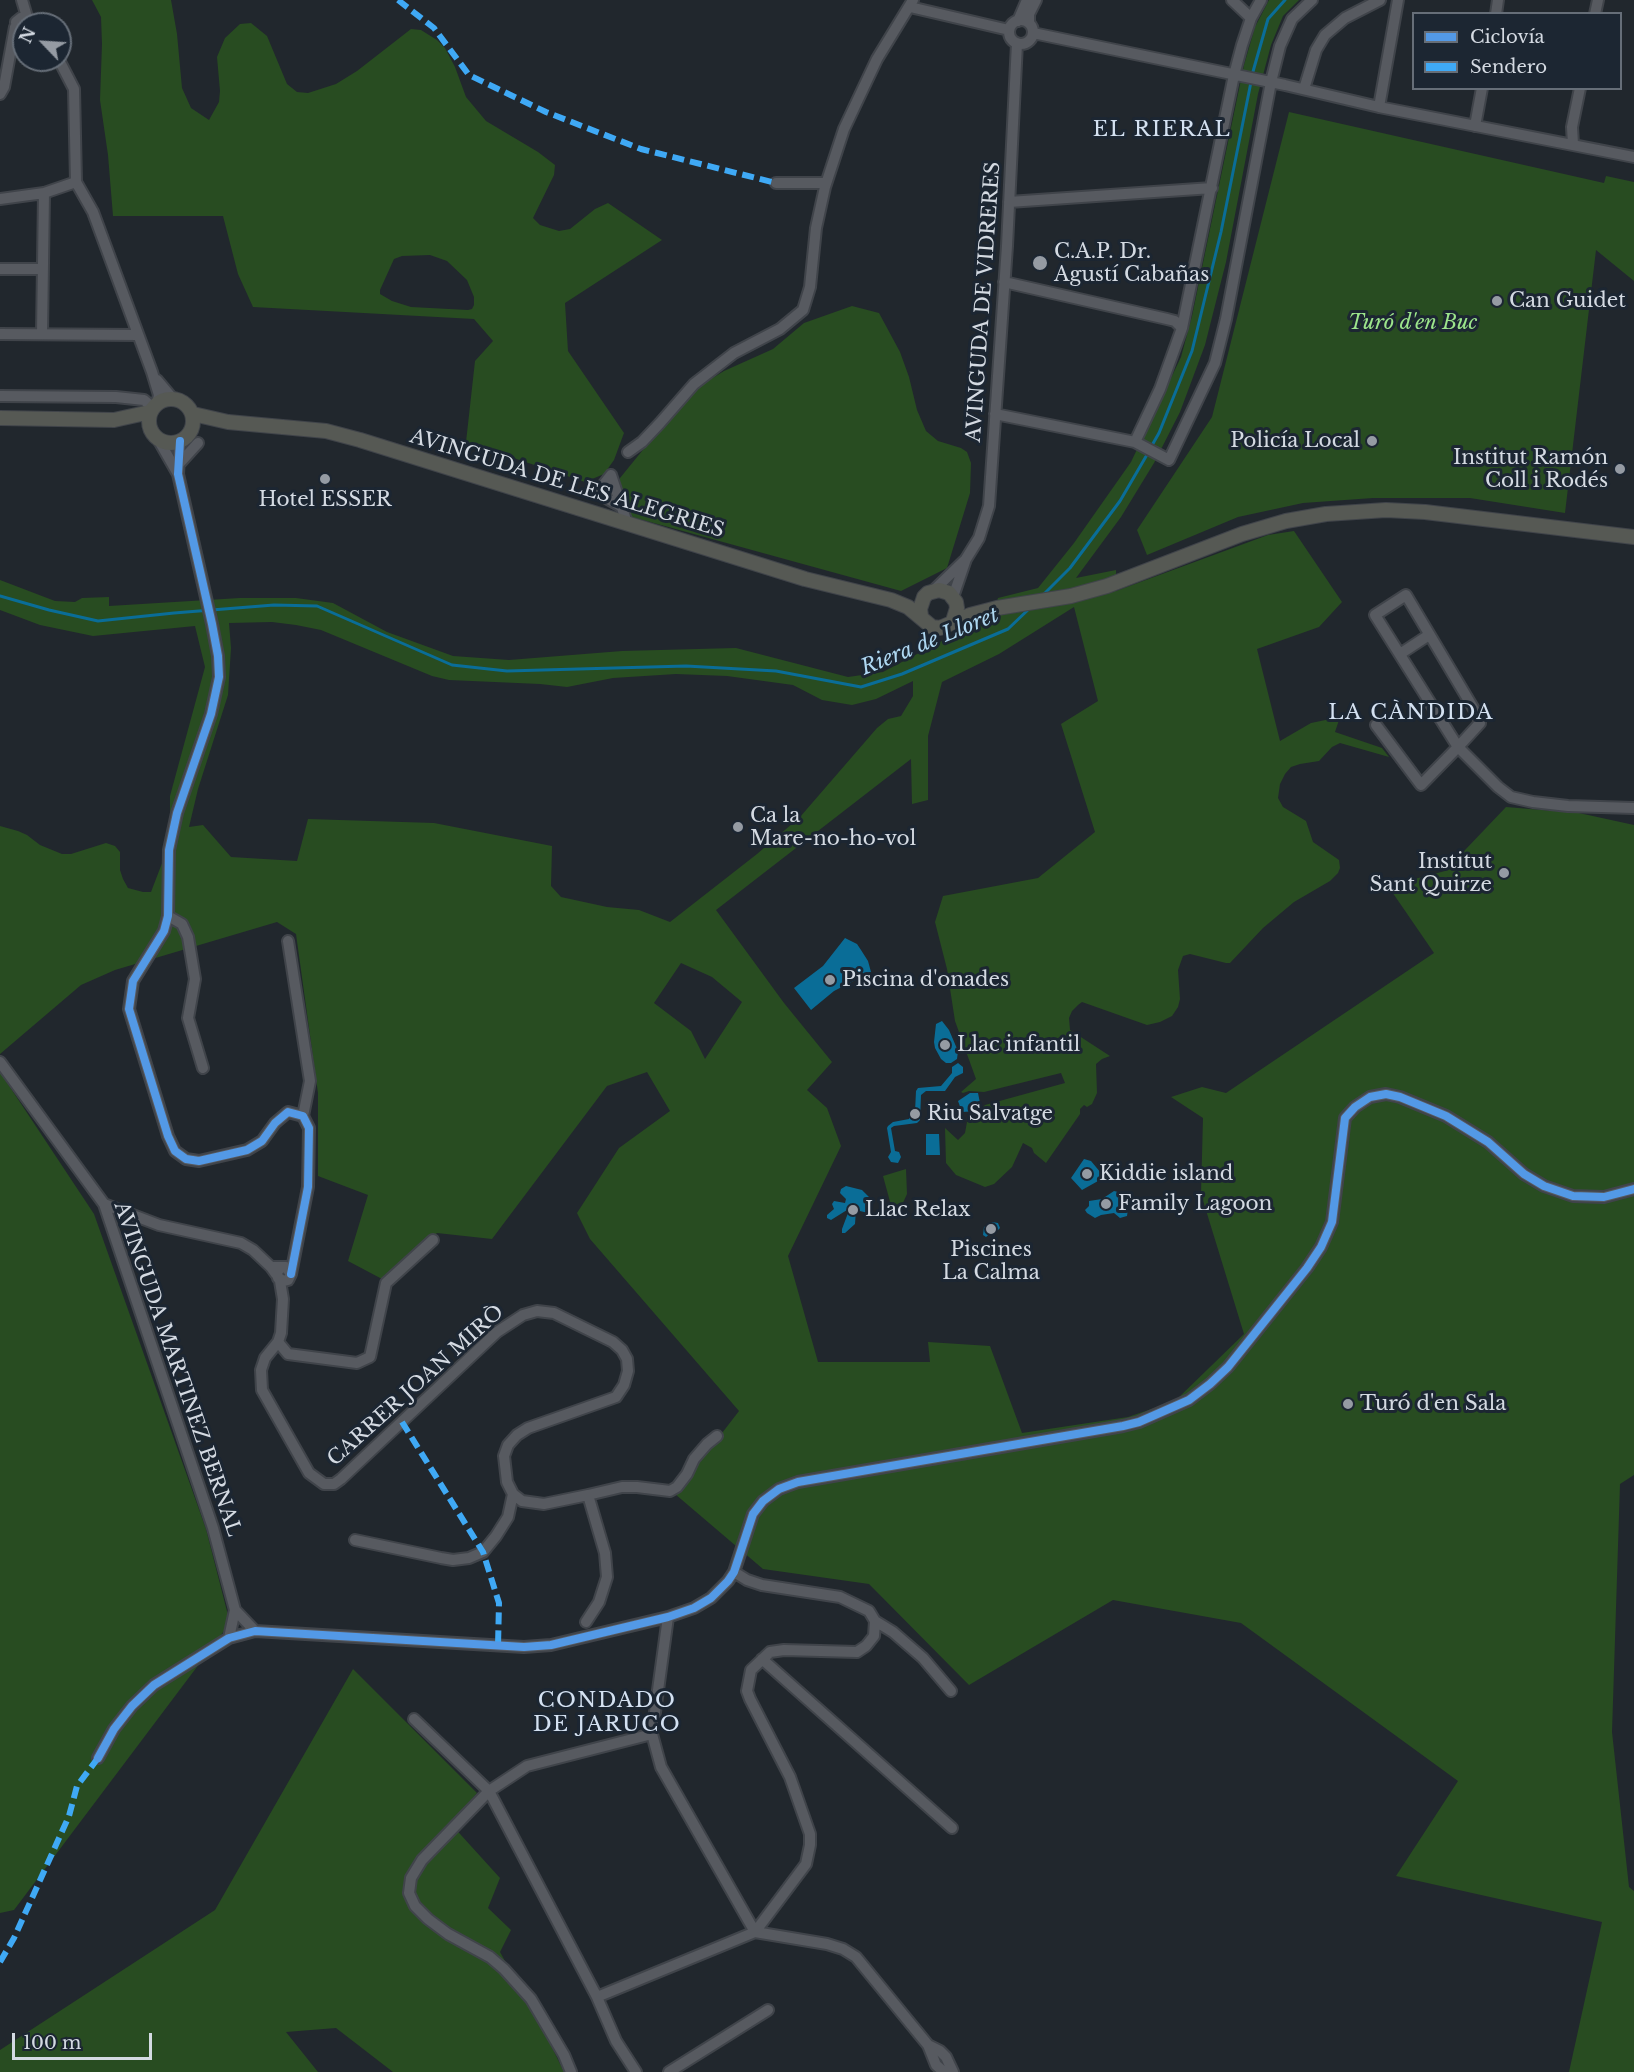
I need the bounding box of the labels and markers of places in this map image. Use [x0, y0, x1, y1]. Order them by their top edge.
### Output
place label: C.A.P. Dr. Agustí Cabañas [1054, 240, 1209, 287]
marker: C.A.P. Dr. Agustí Cabañas [1031, 254, 1049, 272]
place label: Can Guidet [1509, 289, 1626, 313]
marker: Can Guidet [1490, 294, 1504, 308]
place label: Policía Local [1230, 429, 1360, 453]
marker: Policía Local [1365, 434, 1379, 448]
place label: Institut Ramón Coll i Rodés [1453, 446, 1608, 493]
marker: Institut Ramón Coll i Rodés [1613, 462, 1627, 476]
marker: Hotel ESSER [318, 472, 332, 486]
place label: Hotel ESSER [259, 488, 391, 512]
place label: Ca la Mare-no-ho-vol [750, 804, 916, 851]
marker: Ca la Mare-no-ho-vol [731, 820, 745, 834]
place label: Institut Sant Quirze [1370, 850, 1492, 897]
marker: Institut Sant Quirze [1497, 866, 1511, 880]
place label: Piscina d'onades [842, 968, 1009, 992]
marker: Piscina d'onades [823, 973, 837, 987]
place label: Llac infantil [957, 1033, 1080, 1057]
marker: Llac infantil [938, 1038, 952, 1052]
place label: Riu Salvatge [927, 1102, 1053, 1126]
marker: Riu Salvatge [908, 1107, 922, 1121]
place label: Kiddie island [1099, 1162, 1233, 1186]
marker: Kiddie island [1080, 1167, 1094, 1181]
place label: Family Lagoon [1118, 1192, 1272, 1216]
marker: Family Lagoon [1099, 1197, 1113, 1211]
place label: Llac Relax [865, 1198, 970, 1222]
marker: Llac Relax [846, 1203, 860, 1217]
marker: Piscines La Calma [984, 1222, 998, 1236]
place label: Piscines La Calma [942, 1238, 1040, 1285]
place label: Turó d'en Sala [1360, 1392, 1506, 1416]
marker: Turó d'en Sala [1341, 1397, 1355, 1411]

